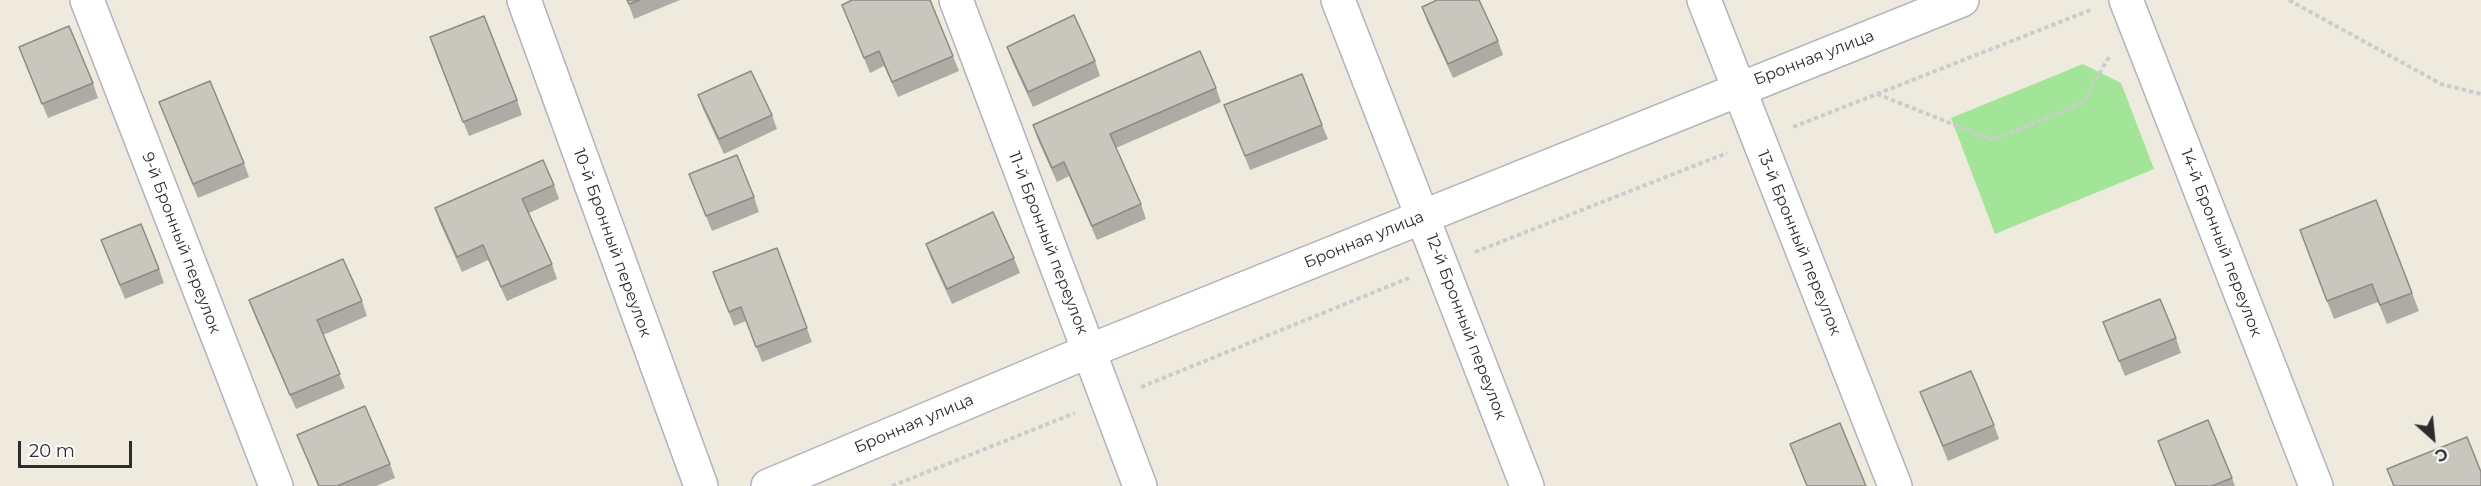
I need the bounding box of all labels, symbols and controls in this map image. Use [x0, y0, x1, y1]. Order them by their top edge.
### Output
street label: Бронная улица [1751, 26, 1877, 90]
street label: 10-й Бронный переулок [569, 146, 655, 340]
street label: 14-й Бронный переулок [2176, 146, 2266, 340]
street label: 13-й Бронный переулок [1753, 148, 1845, 338]
street label: 11-й Бронный переулок [1004, 149, 1092, 337]
street label: 9-й Бронный переулок [137, 150, 225, 336]
street label: Бронная улица [1301, 207, 1427, 273]
street label: 12-й Бронный переулок [1422, 231, 1510, 423]
street label: Бронная улица [852, 390, 976, 458]
north arrow [2403, 408, 2463, 468]
scale bar [21, 429, 135, 467]
text: 20 m [29, 440, 75, 462]
text: С [2432, 443, 2451, 466]

